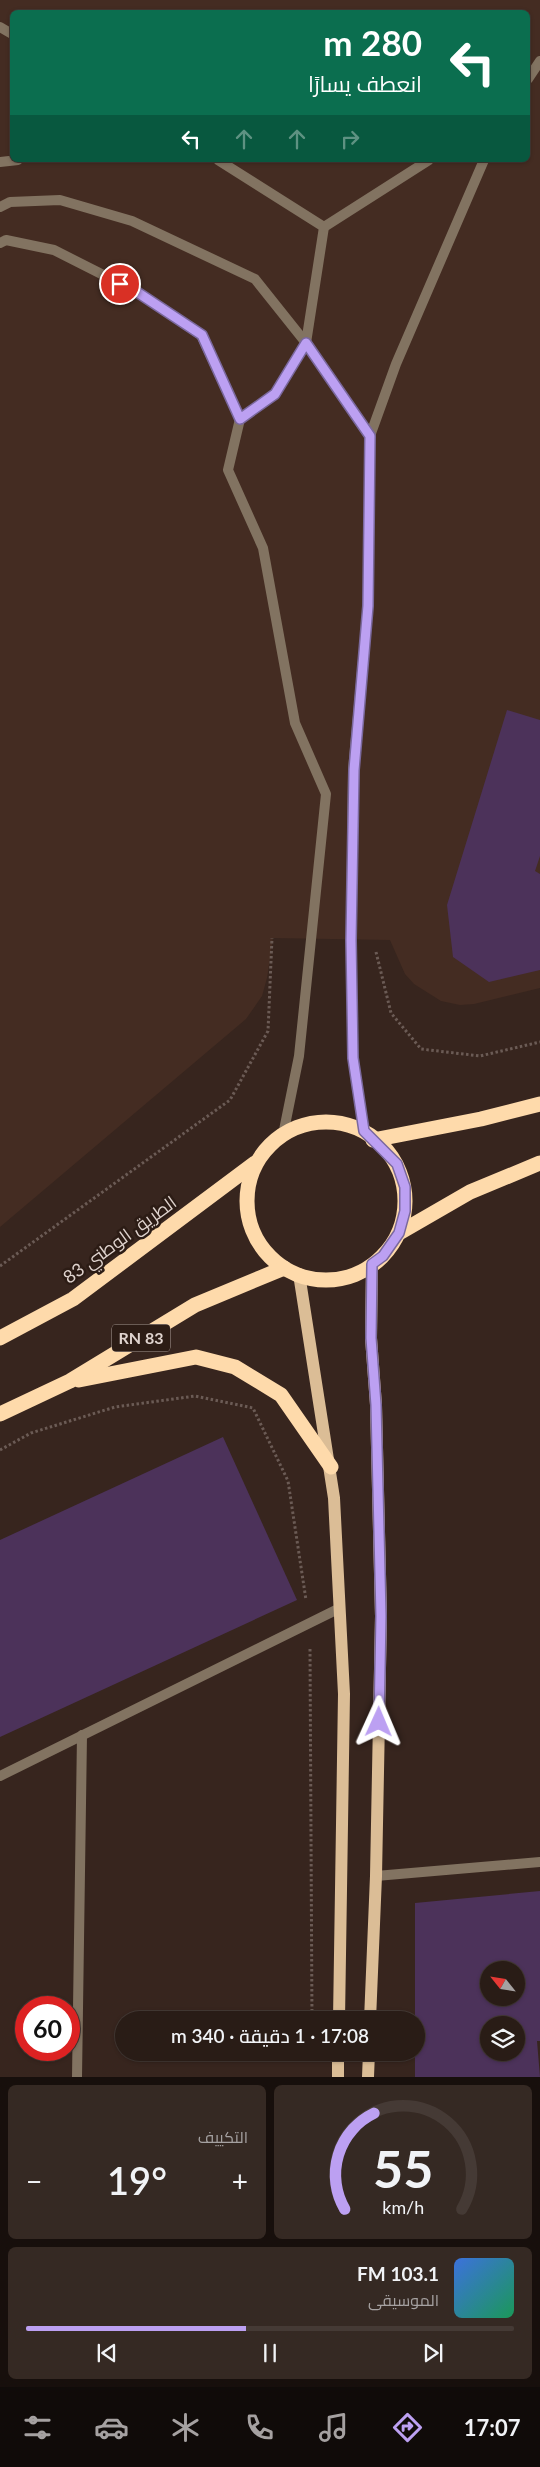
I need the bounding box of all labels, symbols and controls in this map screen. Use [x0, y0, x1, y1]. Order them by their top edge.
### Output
text: 280 m [323, 21, 422, 63]
icon: left [440, 30, 505, 95]
text: انعطف يسارًا [308, 70, 422, 97]
icon: left [177, 125, 205, 153]
icon: ahead [230, 125, 258, 153]
icon: ahead [283, 125, 311, 153]
icon: right [336, 125, 364, 153]
pin [99, 263, 141, 305]
icon: arrive [106, 270, 134, 298]
street label: الطريق الوطني 83 [58, 1191, 183, 1291]
road number: RN 83 [112, 1325, 170, 1352]
position arrow [352, 1695, 404, 1747]
north arrow [480, 1961, 525, 2006]
map controls [480, 1961, 525, 2061]
speed limit sign: 60 [15, 1996, 80, 2061]
button: layers [480, 2016, 525, 2061]
text: 17:08 · 1 دقيقة · 340 m [171, 2024, 369, 2047]
text: التكييف [198, 2127, 248, 2146]
text: 55 [373, 2137, 433, 2199]
text: 19° [107, 2157, 167, 2203]
text: − [26, 2164, 42, 2198]
text: + [232, 2164, 248, 2198]
text: km/h [382, 2196, 424, 2218]
text: 103.1 FM [357, 2262, 439, 2285]
text: الموسيقى [368, 2290, 439, 2309]
icon: previous [93, 2339, 121, 2367]
icon: pause [256, 2339, 284, 2367]
icon: next [419, 2339, 447, 2367]
icon: filters [20, 2410, 55, 2445]
icon: car [94, 2410, 129, 2445]
icon: climate [168, 2410, 203, 2445]
icon: phone [242, 2410, 277, 2445]
icon: music [316, 2410, 351, 2445]
icon: directions [390, 2410, 425, 2445]
text: 17:07 [464, 2414, 520, 2441]

